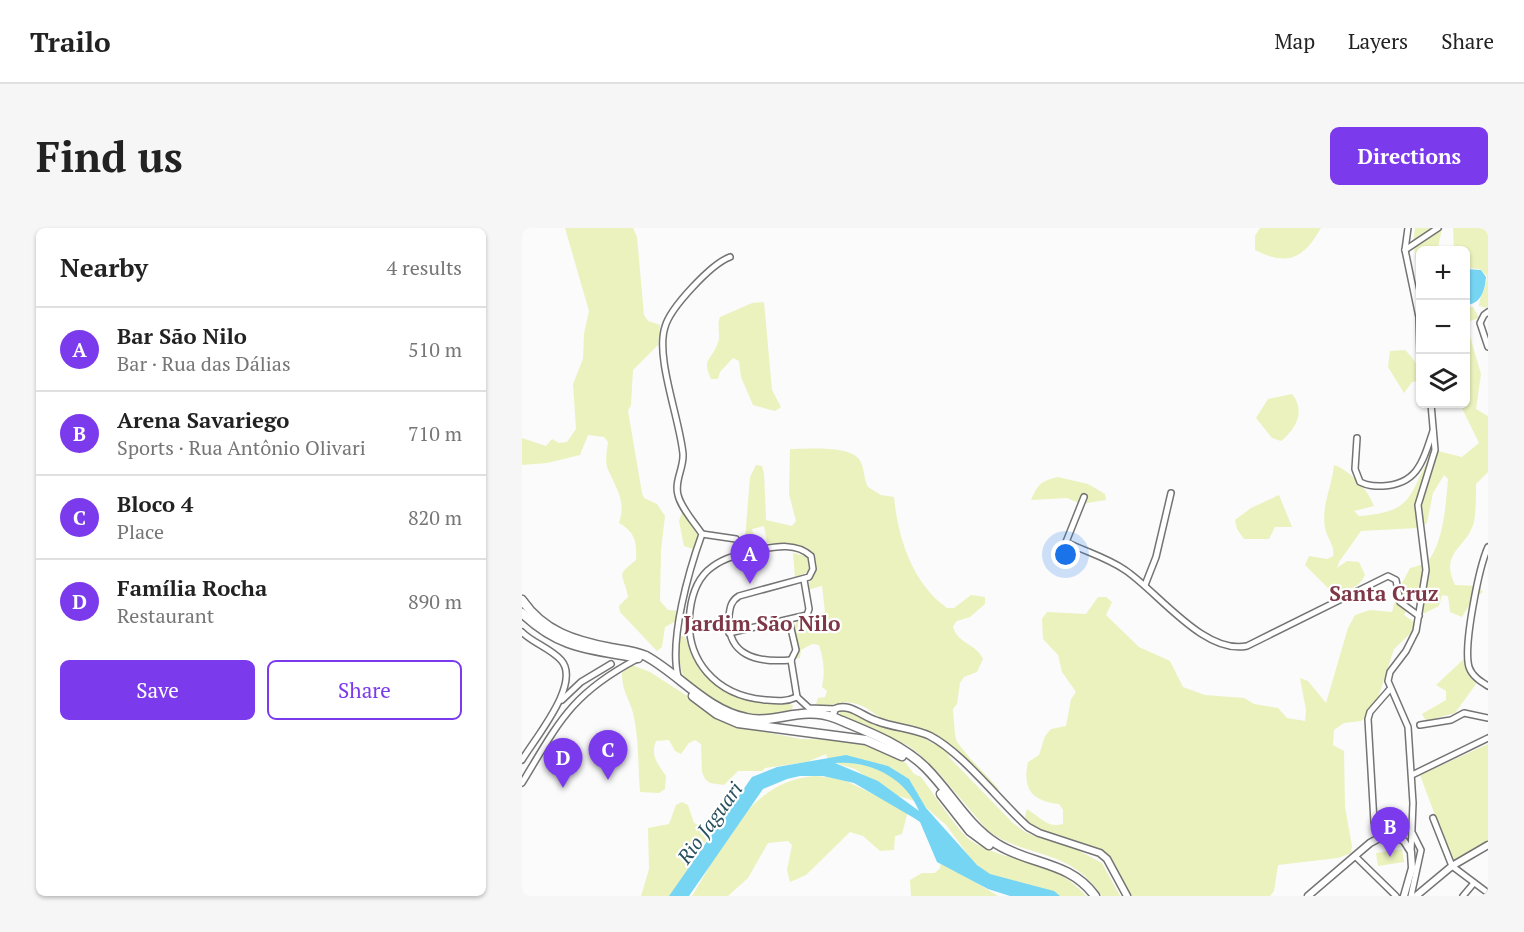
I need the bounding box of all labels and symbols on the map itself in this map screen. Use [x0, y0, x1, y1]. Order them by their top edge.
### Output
pin: A [730, 534, 770, 584]
your location [1051, 540, 1080, 569]
district label: Santa Cruz [1329, 579, 1439, 607]
district label: Jardim São Nilo [684, 609, 840, 637]
pin: C [588, 730, 628, 780]
pin: D [544, 738, 582, 788]
water label: Rio Jaguari [670, 776, 749, 870]
pin: B [1370, 808, 1410, 857]

